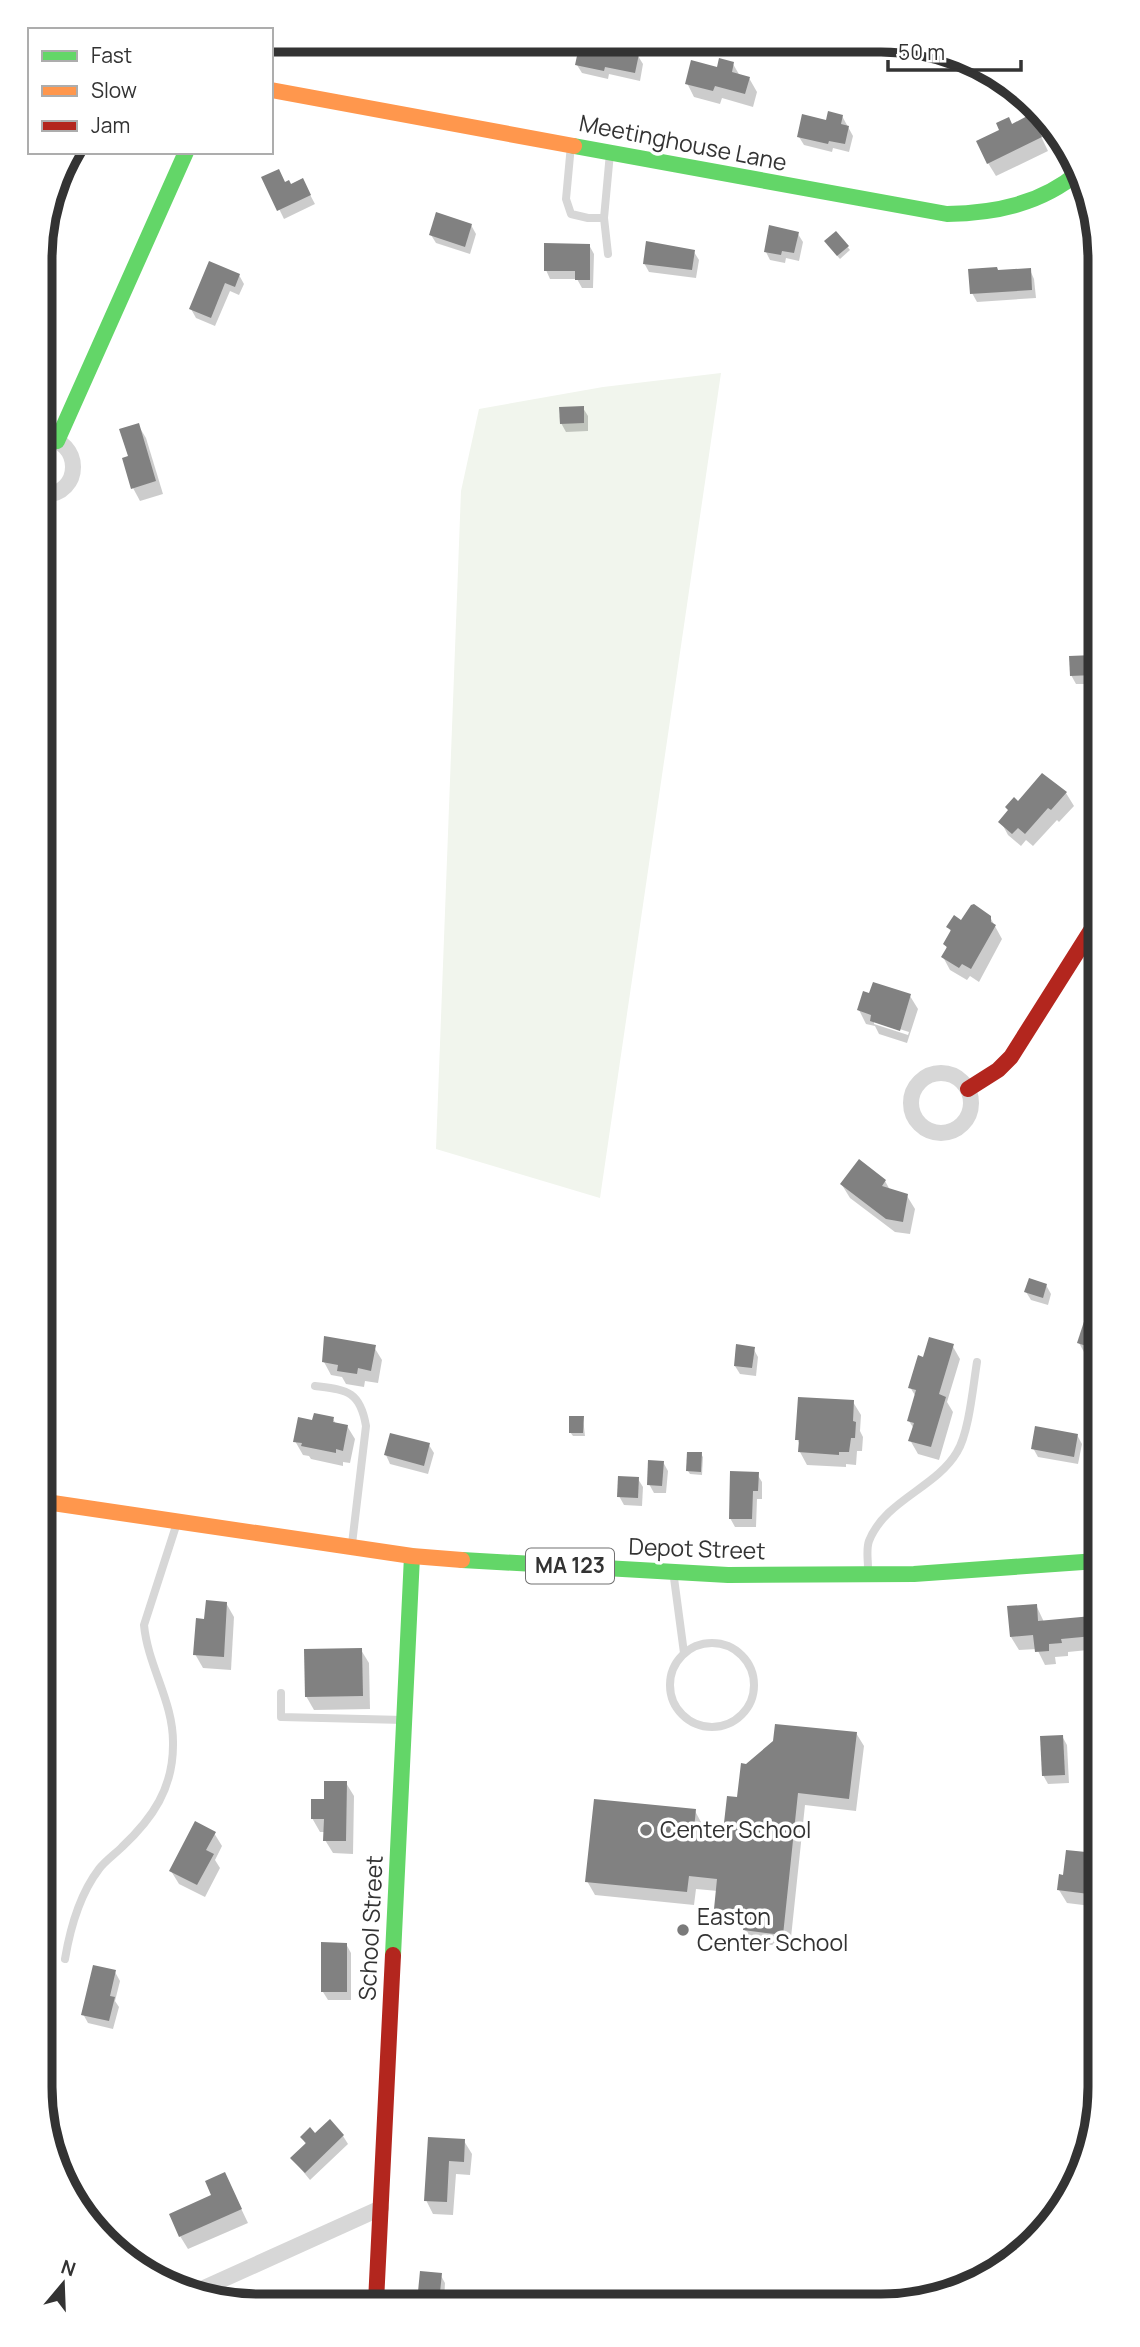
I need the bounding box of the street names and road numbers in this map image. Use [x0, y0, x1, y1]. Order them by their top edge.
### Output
street label: Meetinghouse Lane [577, 106, 790, 178]
street label: Depot Street [628, 1530, 766, 1566]
road number: MA 123 [526, 1548, 614, 1584]
street label: School Street [350, 1855, 390, 2001]

